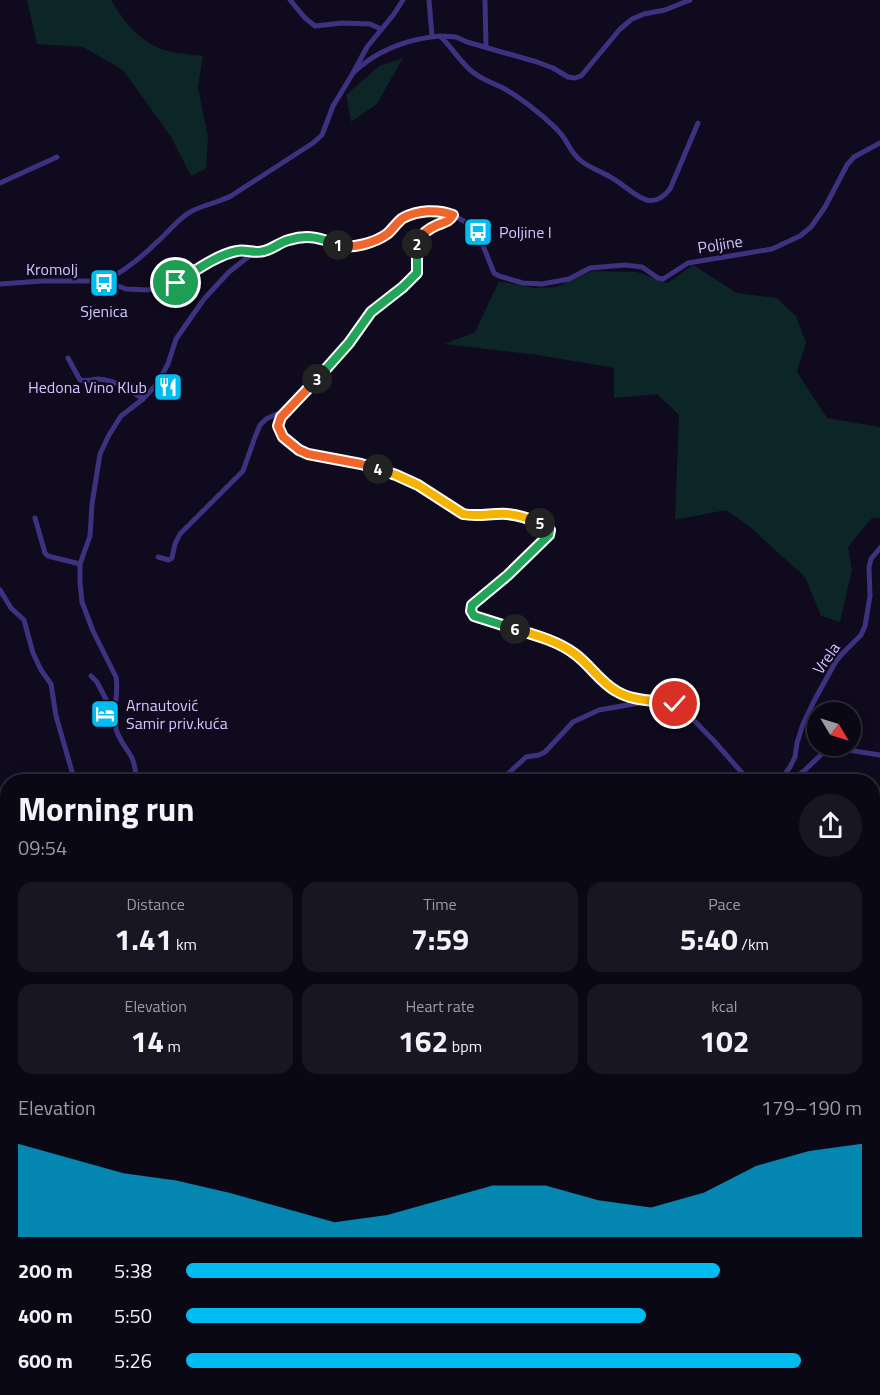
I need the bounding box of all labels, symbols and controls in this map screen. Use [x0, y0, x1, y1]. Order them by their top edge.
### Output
bus stop icon: Poljine I [462, 216, 494, 248]
place label: Poljine I [499, 220, 552, 244]
pin: 2 [402, 229, 432, 259]
street label: Poljine [696, 229, 744, 259]
pin: 1 [323, 230, 353, 260]
text: 2 [413, 232, 421, 256]
text: 1 [334, 233, 342, 257]
street label: Kromolj [26, 257, 78, 281]
pin [150, 257, 201, 308]
icon: arrive [159, 266, 192, 299]
bus stop icon: Sjenica [88, 267, 120, 299]
place label: Sjenica [80, 299, 128, 323]
pin: 3 [302, 364, 332, 394]
text: 3 [313, 367, 321, 391]
restaurant icon: Hedona Vino Klub [152, 371, 184, 403]
place label: Hedona Vino Klub [28, 375, 147, 399]
pin: 4 [363, 454, 393, 484]
text: 4 [374, 457, 382, 481]
pin: 5 [525, 508, 555, 538]
text: 5 [536, 511, 544, 535]
pin: 6 [500, 614, 530, 644]
text: 6 [511, 617, 519, 641]
street label: Vrela [806, 637, 846, 679]
pin [649, 678, 700, 729]
icon: check [658, 687, 691, 720]
place label: Arnautović Samir priv.kuća [126, 693, 228, 735]
hotel icon: Arnautović Samir priv.kuća [89, 698, 121, 730]
north arrow [807, 702, 861, 756]
map controls [807, 702, 861, 756]
text: Morning run [18, 784, 195, 834]
button: share [799, 794, 862, 857]
text: 09:54 [18, 832, 67, 863]
text: Distance [126, 892, 185, 916]
text: Time [423, 892, 457, 916]
text: Pace [708, 892, 741, 916]
text: 1.41 [114, 916, 172, 962]
text: 7:59 [411, 916, 469, 962]
text: 5:40 [680, 916, 738, 962]
text: km [172, 932, 197, 956]
text: /km [738, 932, 769, 956]
text: Elevation [125, 994, 187, 1018]
text: Heart rate [406, 994, 474, 1018]
text: kcal [711, 994, 737, 1018]
text: 14 [130, 1018, 164, 1064]
text: 162 [398, 1018, 448, 1064]
text: 102 [699, 1018, 750, 1064]
text: m [164, 1034, 181, 1058]
text: bpm [448, 1034, 482, 1058]
text: Elevation [18, 1092, 96, 1123]
text: 179–190 m [761, 1092, 862, 1123]
text: 200 m [18, 1255, 73, 1286]
text: 5:38 [114, 1255, 152, 1286]
text: 400 m [18, 1300, 73, 1331]
text: 5:50 [114, 1300, 152, 1331]
text: 600 m [18, 1345, 73, 1376]
text: 5:26 [114, 1345, 152, 1376]

